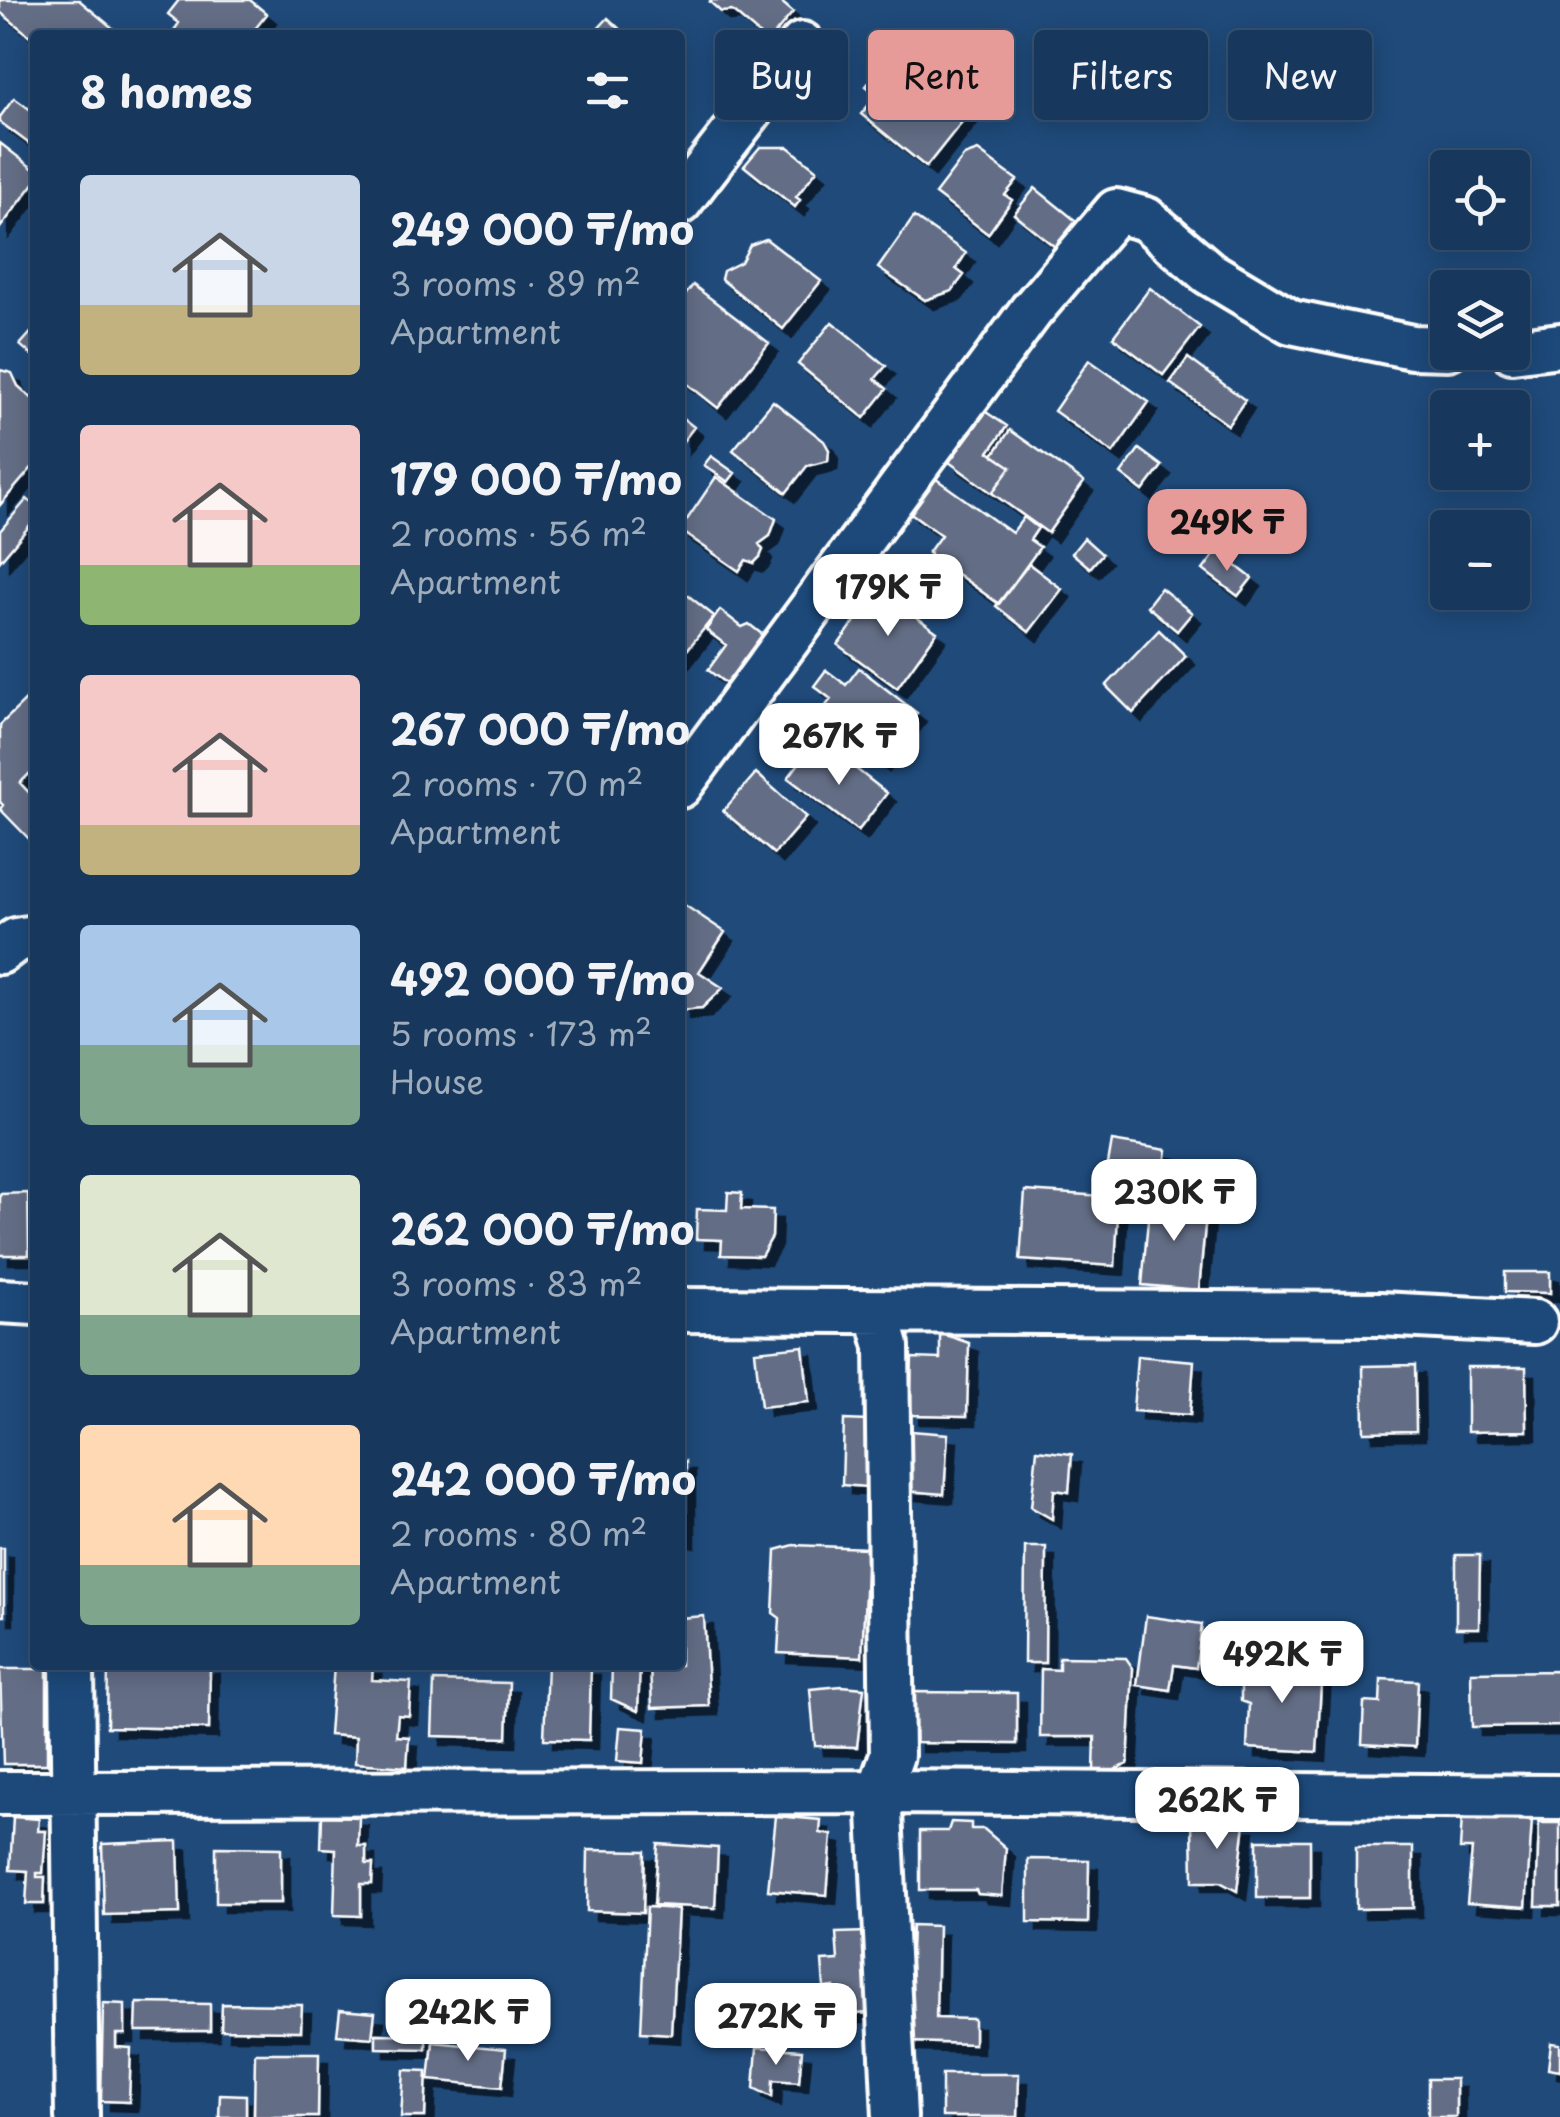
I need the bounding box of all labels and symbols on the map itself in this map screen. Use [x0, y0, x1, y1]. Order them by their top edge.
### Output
pin: 249K ₸ [1146, 489, 1308, 574]
pin: 179K ₸ [807, 554, 969, 639]
pin: 267K ₸ [758, 703, 920, 788]
pin: 230K ₸ [1093, 1159, 1255, 1244]
pin: 492K ₸ [1201, 1621, 1363, 1706]
pin: 262K ₸ [1136, 1767, 1298, 1852]
pin: 242K ₸ [387, 1979, 549, 2064]
pin: 272K ₸ [695, 1983, 857, 2068]

